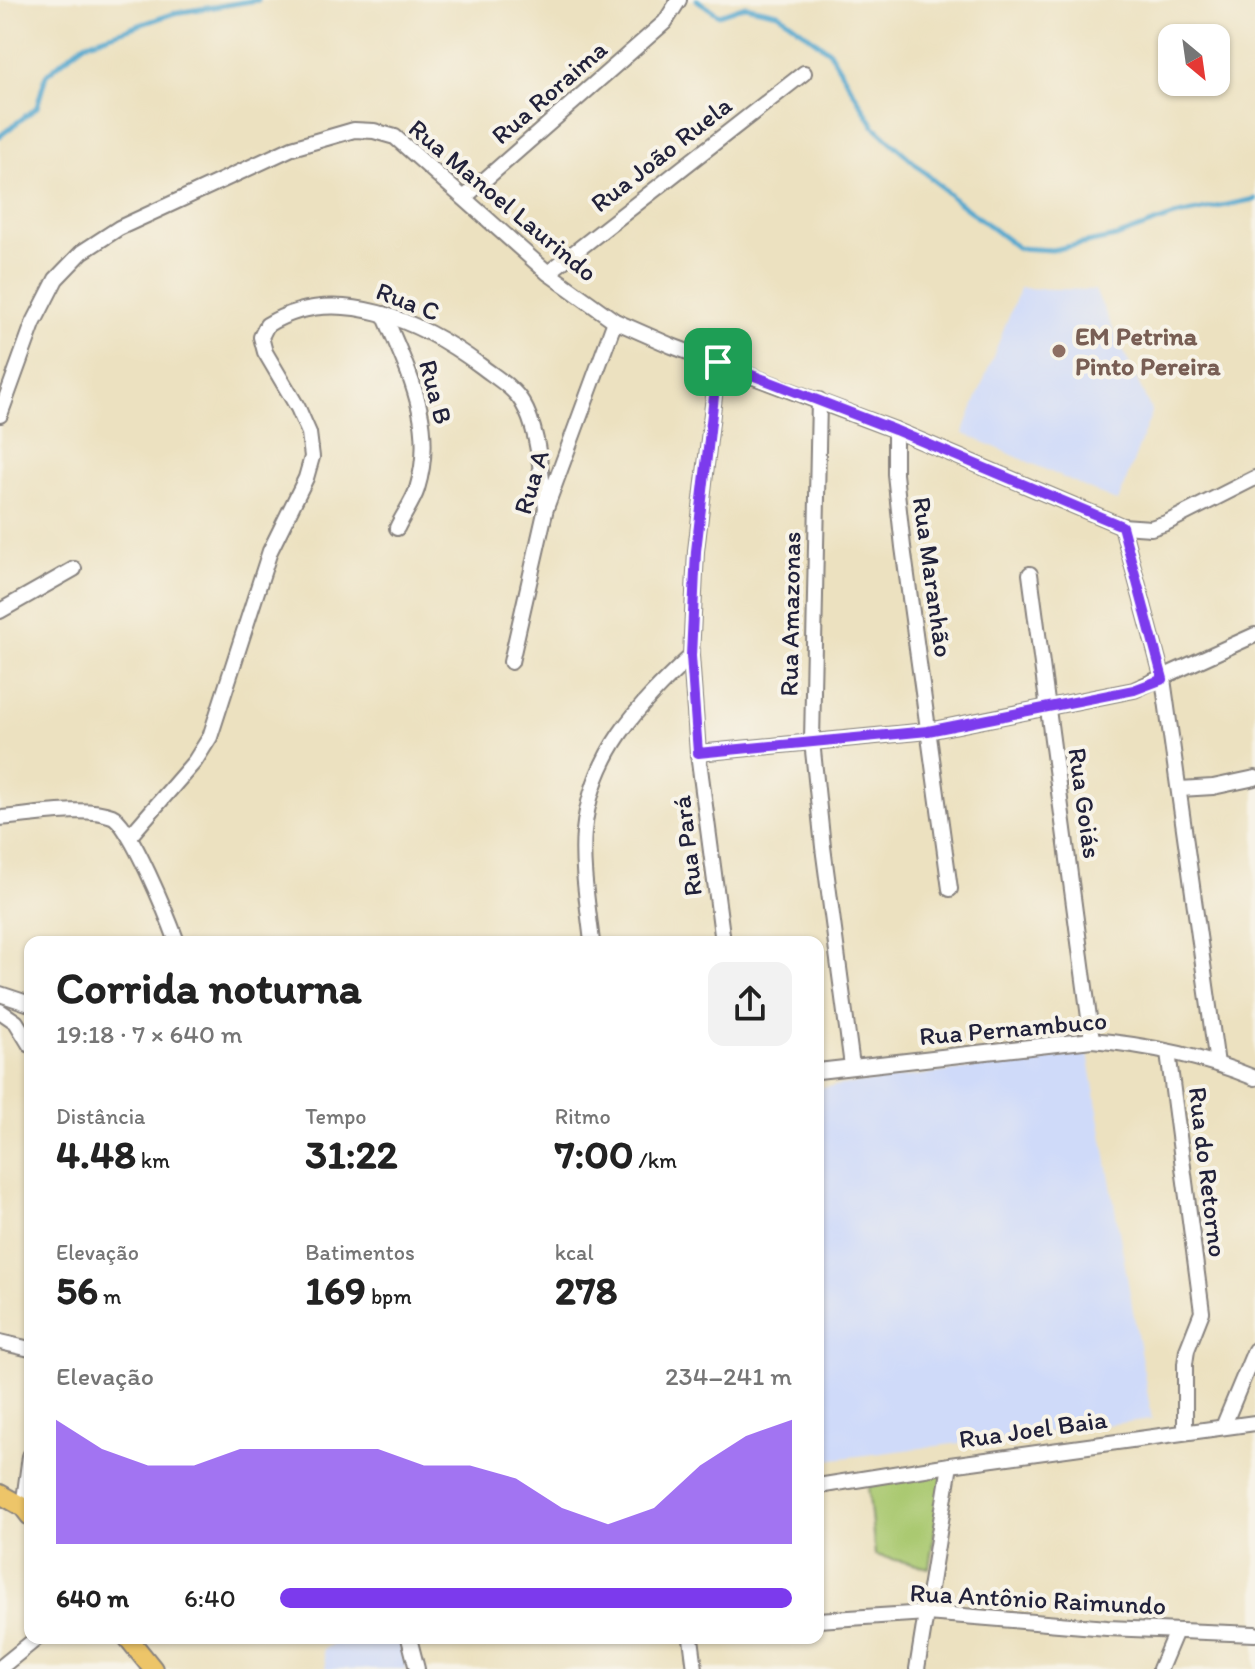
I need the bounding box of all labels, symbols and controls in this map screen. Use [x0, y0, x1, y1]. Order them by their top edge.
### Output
north arrow [1158, 24, 1230, 96]
map controls [1158, 24, 1230, 96]
street label: Rua Roraima [485, 33, 614, 151]
street label: Rua João Ruela [584, 89, 738, 219]
street label: Rua Manoel Laurindo [402, 112, 604, 288]
street label: Rua C [372, 274, 444, 328]
place label: EM Petrina Pinto Pereira [1075, 320, 1221, 382]
pin [684, 328, 752, 396]
icon: arrive [696, 340, 740, 384]
marker: EM Petrina Pinto Pereira [1050, 342, 1068, 360]
street label: Rua B [412, 356, 460, 428]
street label: Rua A [506, 446, 556, 518]
street label: Rua Maranhão [906, 495, 960, 659]
street label: Rua Amazonas [773, 531, 807, 697]
street label: Rua Goiás [1061, 745, 1109, 861]
street label: Rua Pará [665, 794, 709, 898]
text: Corrida noturna [56, 961, 362, 1014]
button: share [708, 962, 792, 1046]
street label: Rua Pernambuco [918, 1004, 1108, 1052]
text: 19:18 · 7 × 640 m [56, 1018, 243, 1050]
street label: Rua do Retorno [1182, 1085, 1234, 1259]
text: Distância [56, 1103, 146, 1130]
text: Tempo [305, 1103, 367, 1130]
text: Ritmo [555, 1103, 611, 1130]
text: 4.48 [56, 1130, 136, 1178]
text: 31:22 [305, 1130, 398, 1178]
text: 7:00 [555, 1130, 634, 1178]
text: km [136, 1147, 170, 1174]
text: /km [634, 1147, 677, 1174]
text: Elevação [56, 1239, 139, 1266]
text: Batimentos [305, 1239, 415, 1266]
text: kcal [555, 1239, 594, 1266]
text: 56 [56, 1266, 98, 1314]
text: 169 [305, 1266, 366, 1314]
text: 278 [555, 1266, 617, 1314]
text: m [98, 1283, 122, 1310]
text: bpm [366, 1283, 412, 1310]
text: Elevação [56, 1360, 154, 1392]
text: 234–241 m [665, 1360, 792, 1392]
street label: Rua Joel Baia [957, 1403, 1110, 1455]
street label: Rua Antônio Raimundo [909, 1576, 1167, 1622]
text: 640 m [56, 1582, 129, 1614]
text: 6:40 [184, 1582, 236, 1614]

